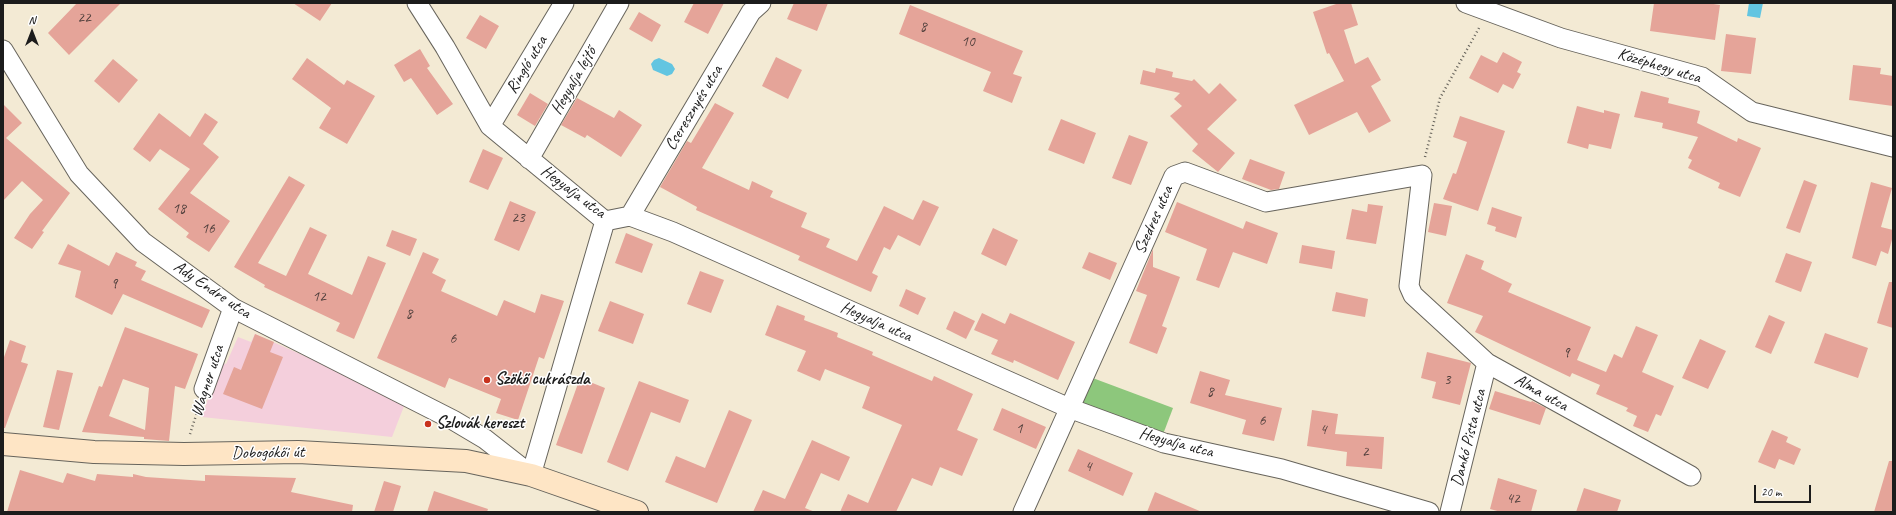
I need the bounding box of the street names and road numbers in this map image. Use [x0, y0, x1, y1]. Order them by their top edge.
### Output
street label: Ringló utca [502, 32, 552, 98]
street label: Hegyalja lejtő [547, 44, 601, 118]
street label: Középhegy utca [1615, 44, 1703, 88]
street label: Cseresznyés utca [661, 62, 727, 154]
street label: Hegyalja utca [537, 161, 609, 223]
street label: Szedres utca [1130, 183, 1178, 257]
street label: Ady Endre utca [169, 257, 255, 323]
street label: Hegyalja utca [837, 297, 915, 347]
street label: Wagner utca [187, 343, 229, 419]
street label: Alma utca [1511, 370, 1571, 416]
street label: Dankó Pista utca [1447, 387, 1491, 489]
street label: Hegyalja utca [1137, 423, 1215, 463]
street label: Dobogókői út [231, 442, 305, 464]

